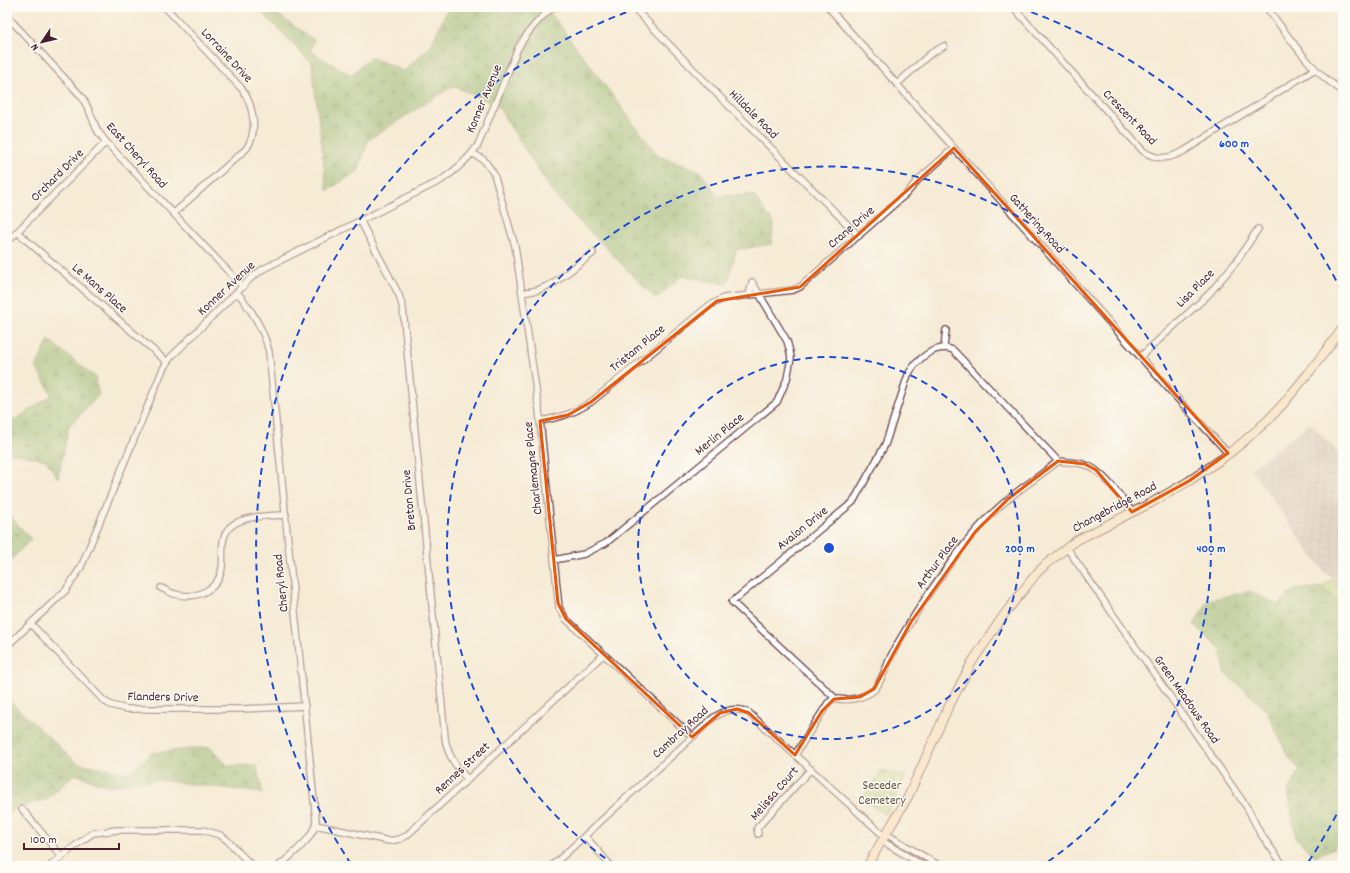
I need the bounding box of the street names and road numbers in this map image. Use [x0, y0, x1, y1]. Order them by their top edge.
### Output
street label: Lorraine Drive [196, 24, 257, 88]
street label: Konner Avenue [462, 61, 508, 136]
street label: Hilldale Road [724, 86, 782, 144]
street label: Crescent Road [1097, 86, 1161, 150]
street label: East Cheryl Road [101, 119, 171, 193]
street label: Orchard Drive [27, 145, 89, 207]
street label: Gathering Road [1004, 190, 1068, 258]
street label: Crane Drive [824, 202, 880, 254]
street label: Konner Avenue [194, 257, 260, 321]
street label: Le Mans Place [67, 259, 131, 319]
street label: Lisa Place [1172, 265, 1220, 313]
street label: Tristam Place [606, 320, 670, 377]
street label: Merlin Place [691, 409, 749, 461]
street label: Charlemagne Place [520, 420, 548, 516]
street label: Breton Drive [398, 468, 422, 531]
street label: Changebridge Road [1069, 478, 1161, 538]
street label: Avalon Drive [773, 502, 833, 556]
street label: Arthur Place [912, 532, 964, 594]
street label: Cheryl Road [269, 553, 295, 613]
street label: Green Meadows Road [1148, 652, 1224, 748]
street label: Flanders Drive [127, 688, 199, 708]
street label: Cambray Road [648, 702, 714, 764]
street label: Rennes Street [431, 738, 495, 800]
street label: Melissa Court [746, 763, 804, 825]

